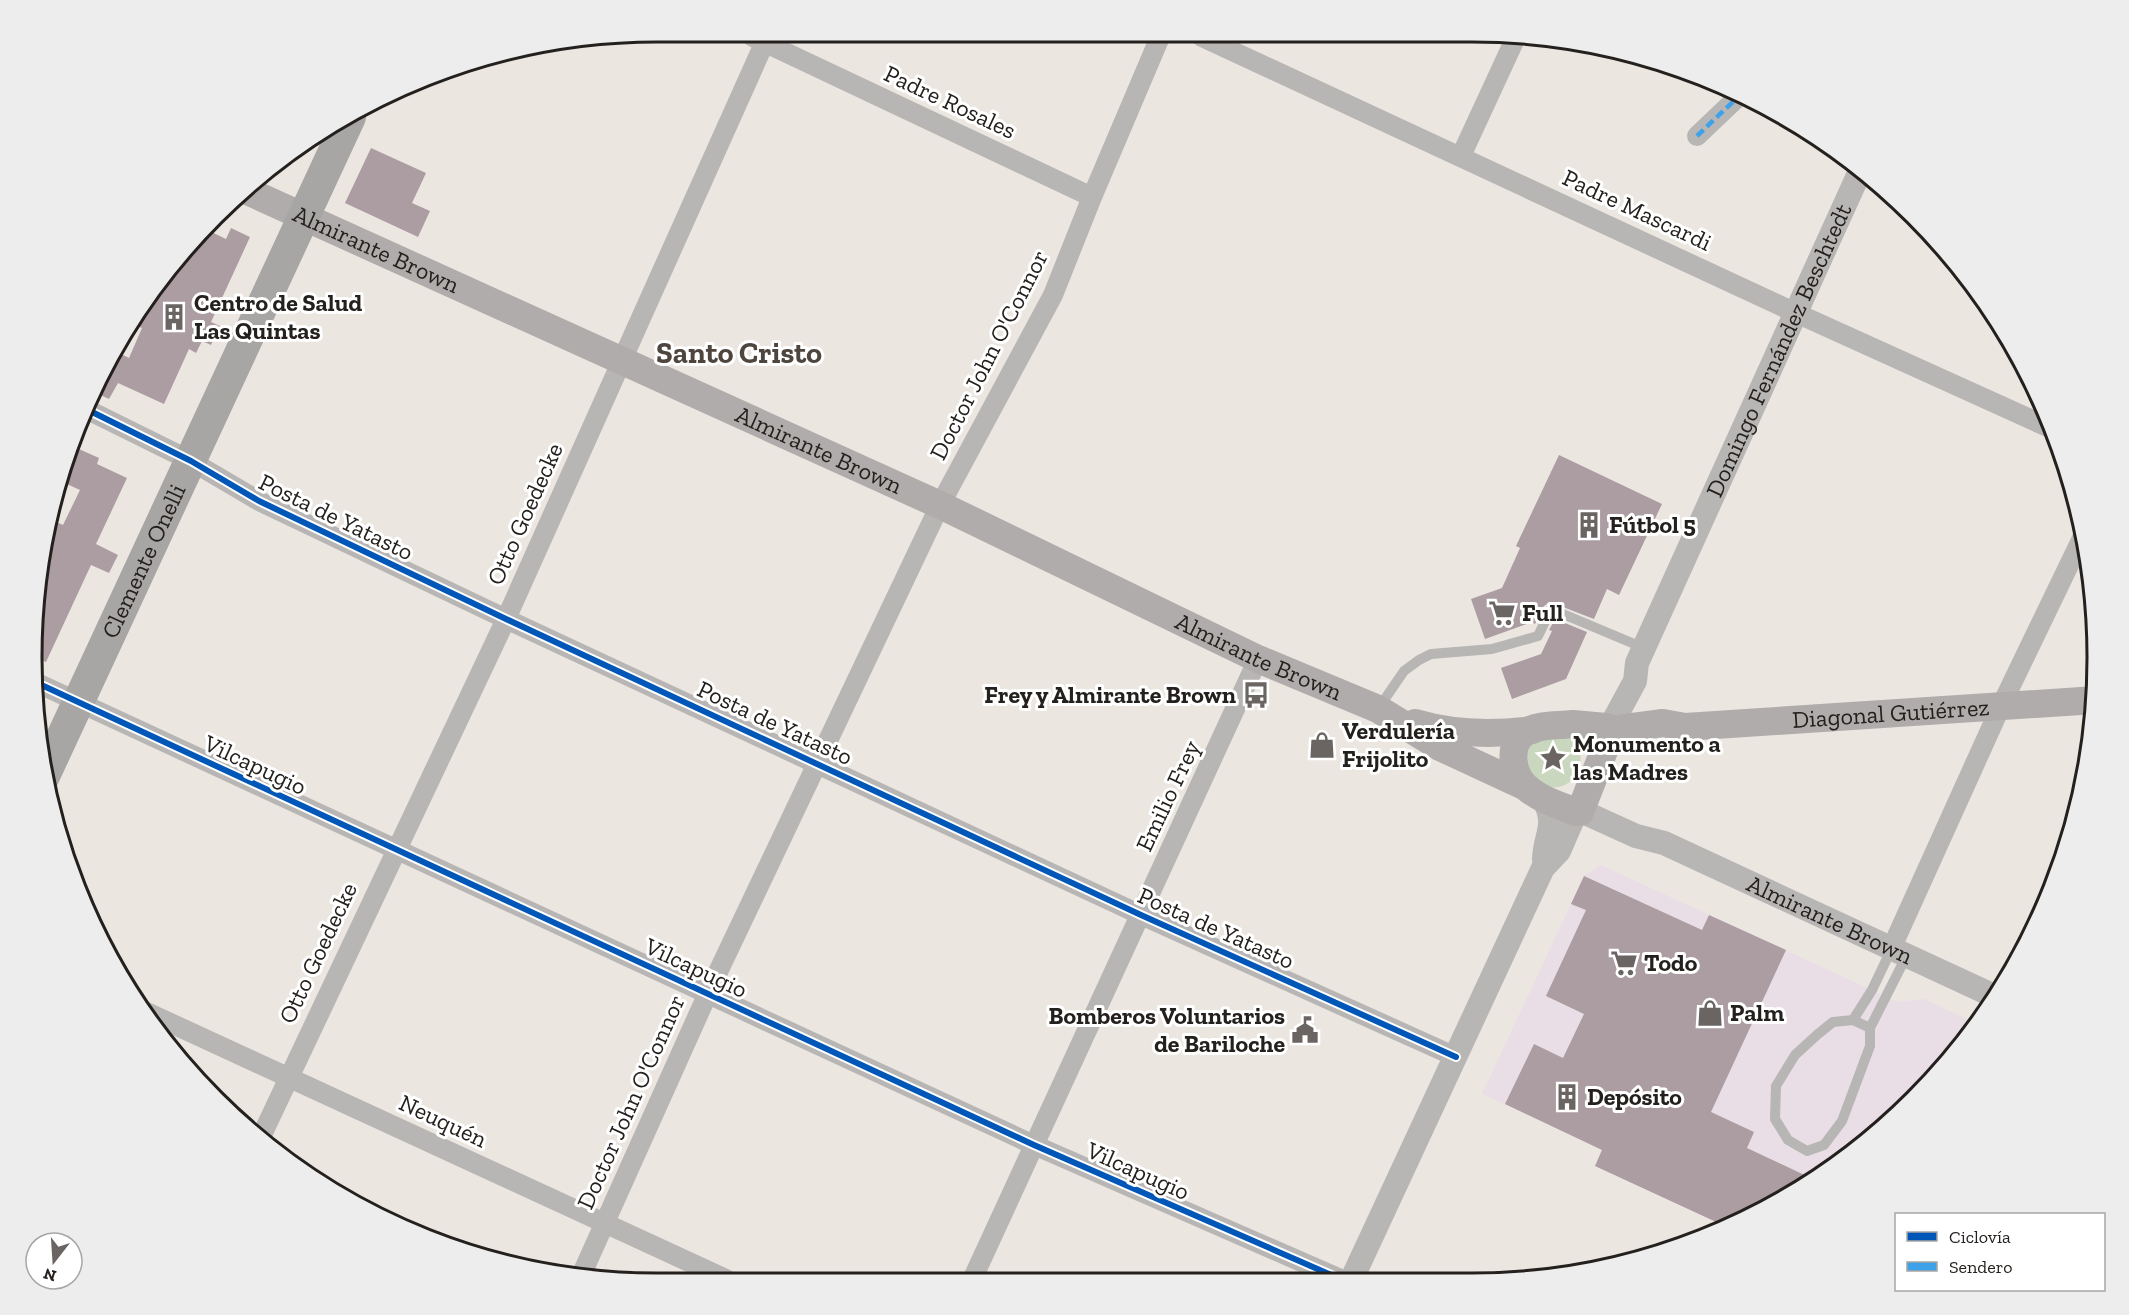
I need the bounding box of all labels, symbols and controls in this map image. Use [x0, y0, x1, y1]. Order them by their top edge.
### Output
street label: Padre Rosales [880, 58, 1021, 145]
street label: Padre Mascardi [1558, 162, 1716, 257]
street label: Almirante Brown [289, 199, 464, 299]
street label: Domingo Fernández Beschtedt [1699, 199, 1857, 501]
street label: Doctor John O'Connor [923, 245, 1054, 464]
place label: Centro de Salud Las Quintas [194, 288, 363, 345]
building icon: Centro de Salud Las Quintas [159, 302, 189, 332]
district label: Santo Cristo [656, 335, 822, 371]
street label: Almirante Brown [731, 399, 907, 500]
street label: Otto Goedecke [480, 438, 569, 589]
street label: Posta de Yatasto [254, 467, 418, 566]
street label: Clemente Onelli [95, 479, 192, 643]
building icon: Fútbol 5 [1574, 510, 1604, 540]
place label: Fútbol 5 [1609, 510, 1696, 539]
supermarket icon: Full [1487, 598, 1517, 628]
place label: Full [1522, 598, 1563, 627]
street label: Almirante Brown [1171, 606, 1346, 706]
street label: Posta de Yatasto [693, 674, 857, 771]
place label: Frey y Almirante Brown [984, 680, 1236, 709]
bus stop icon: Frey y Almirante Brown [1241, 680, 1271, 710]
street label: Diagonal Gutiérrez [1791, 692, 1990, 734]
place label: Verdulería Frijolito [1342, 716, 1455, 773]
street label: Vilcapugio [198, 728, 311, 801]
place label: Monumento a las Madres [1573, 729, 1721, 786]
shop icon: Verdulería Frijolito [1307, 730, 1337, 760]
street label: Emilio Frey [1129, 735, 1206, 856]
place icon: Monumento a las Madres [1538, 743, 1568, 773]
street label: Almirante Brown [1743, 869, 1918, 970]
street label: Otto Goedecke [272, 878, 363, 1028]
street label: Posta de Yatasto [1134, 880, 1299, 975]
street label: Vilcapugio [639, 931, 752, 1004]
supermarket icon: Todo [1609, 948, 1639, 978]
place label: Todo [1644, 948, 1698, 977]
street label: Doctor John O'Connor [570, 990, 691, 1213]
shop icon: Palm [1695, 998, 1725, 1028]
place label: Palm [1730, 998, 1784, 1027]
place label: Bomberos Voluntarios de Bariloche [1049, 1001, 1285, 1058]
public building icon: Bomberos Voluntarios de Bariloche [1290, 1015, 1320, 1045]
building icon: Depósito [1552, 1082, 1582, 1112]
place label: Depósito [1587, 1082, 1682, 1111]
street label: Neuquén [395, 1088, 492, 1153]
street label: Vilcapugio [1081, 1135, 1194, 1206]
legend [1895, 1213, 2105, 1291]
text: Ciclovía [1949, 1226, 2011, 1248]
north arrow [24, 1231, 84, 1291]
text: Sendero [1949, 1256, 2013, 1278]
text: N [41, 1264, 58, 1286]

